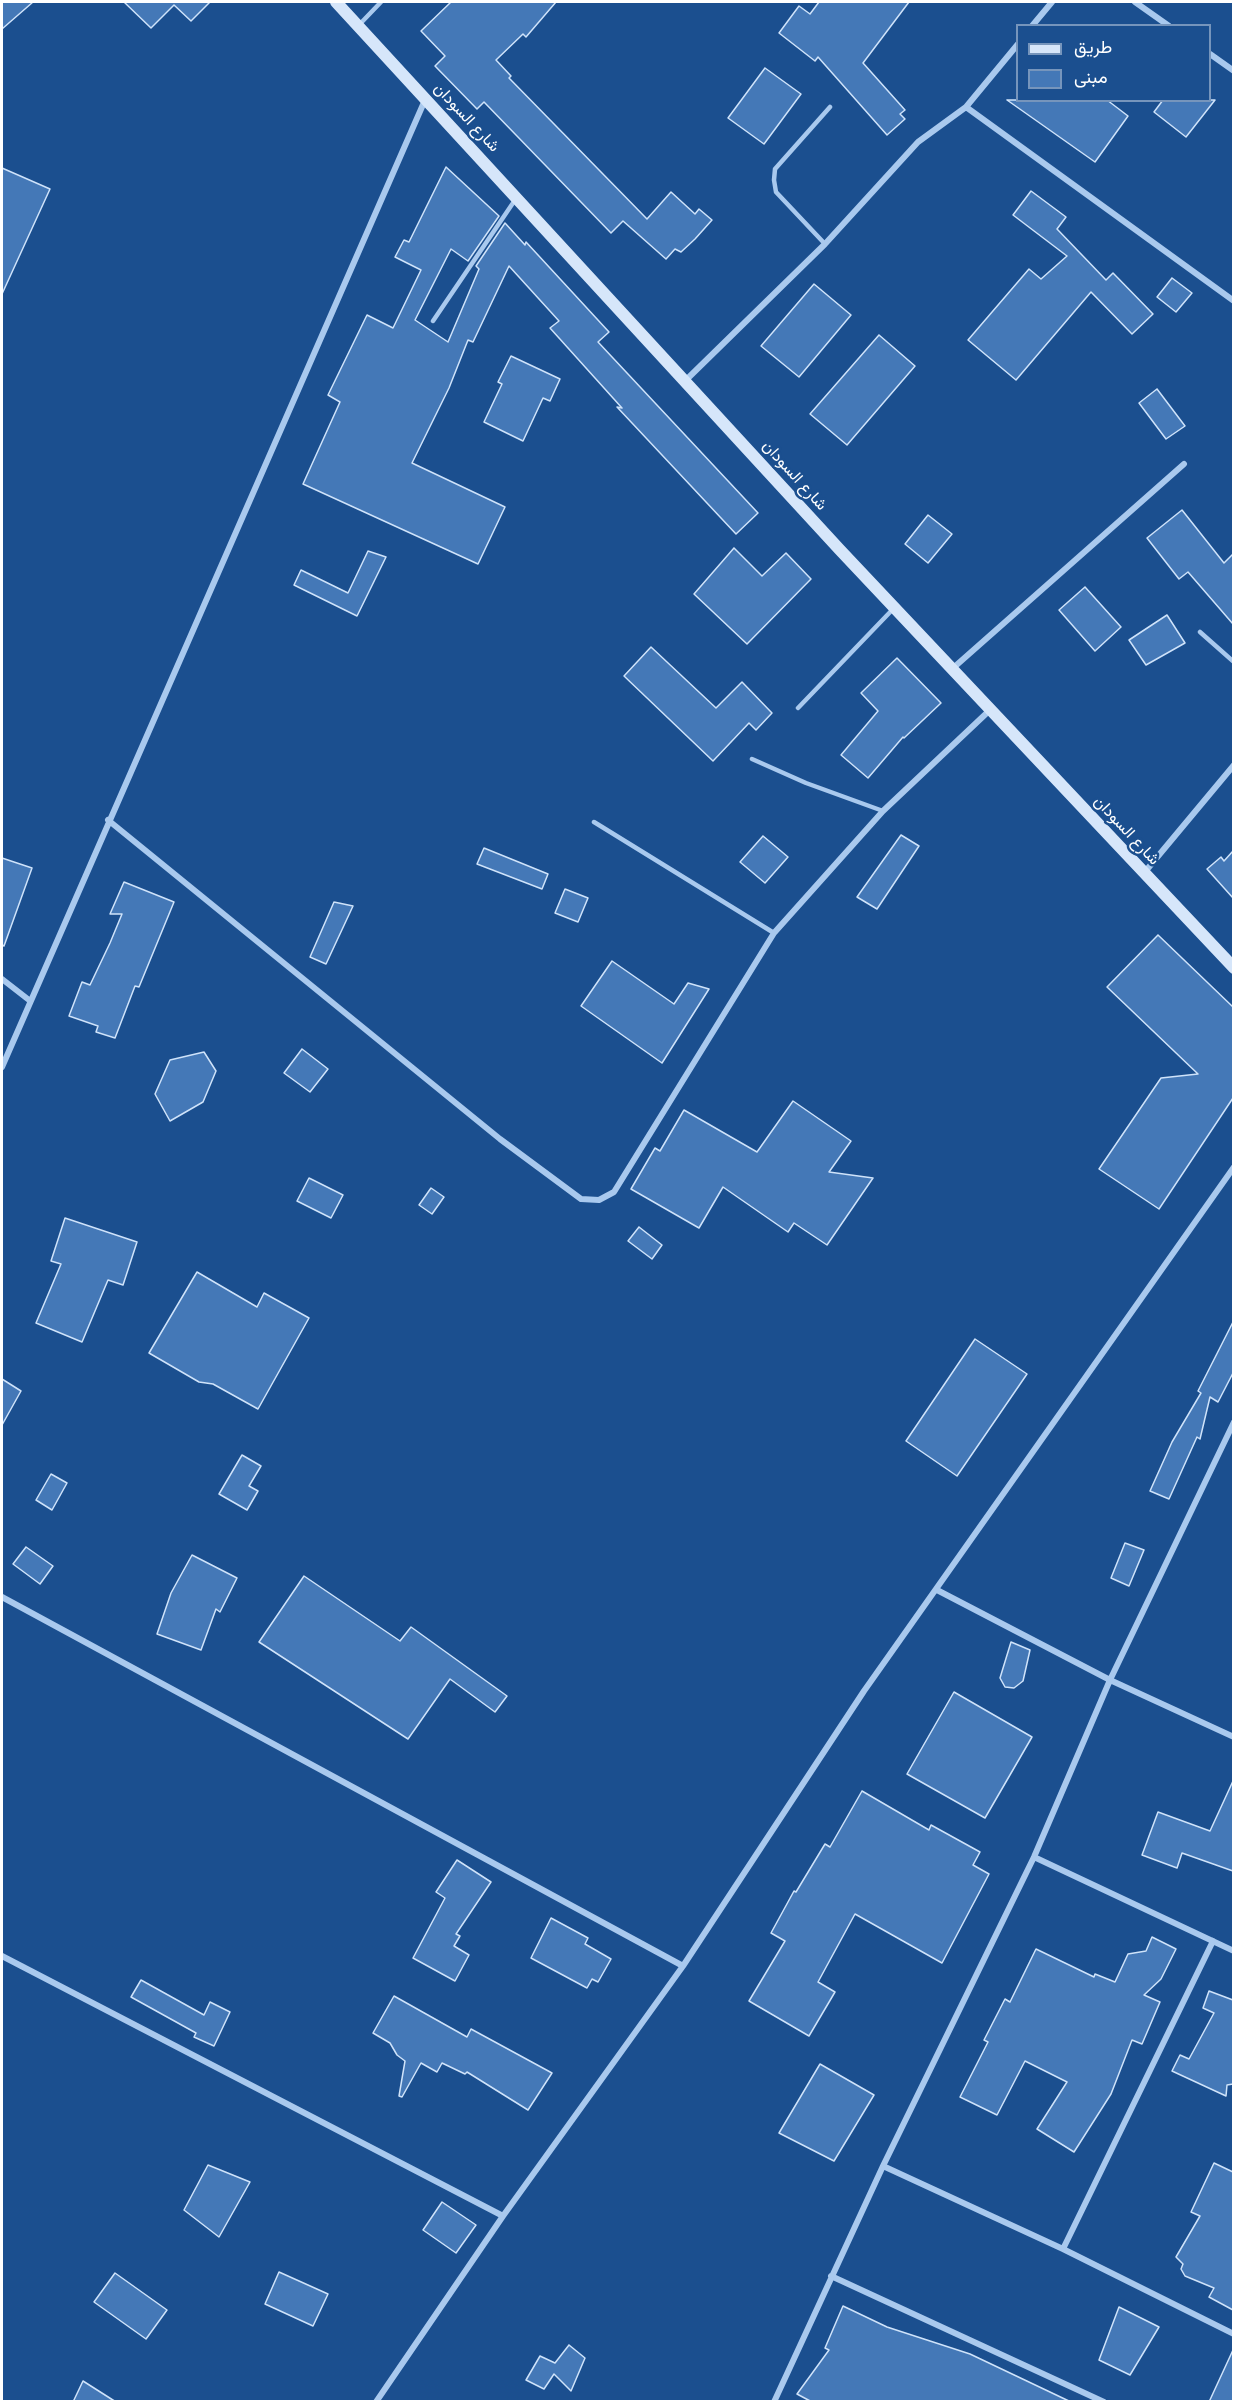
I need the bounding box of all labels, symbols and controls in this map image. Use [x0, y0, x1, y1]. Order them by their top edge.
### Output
legend [1016, 24, 1211, 102]
text: طريق [1074, 35, 1112, 59]
text: مبنى [1074, 65, 1108, 89]
street label: شارع السودان [429, 79, 503, 157]
street label: شارع السودان [758, 437, 830, 515]
street label: شارع السودان [1089, 792, 1163, 870]

